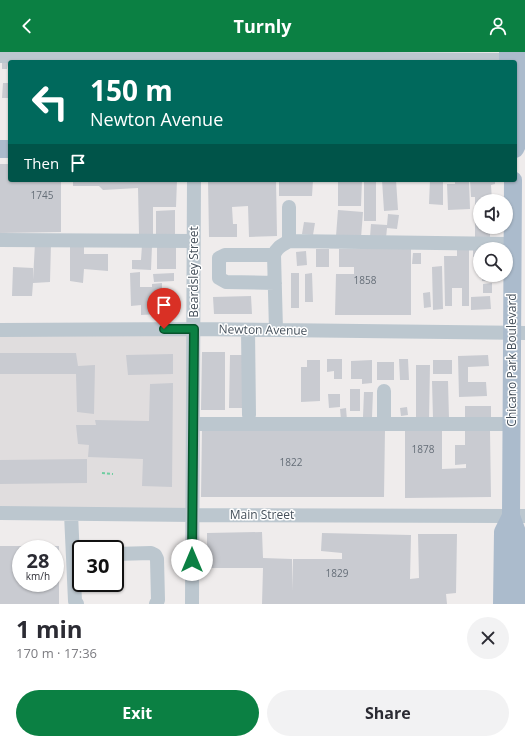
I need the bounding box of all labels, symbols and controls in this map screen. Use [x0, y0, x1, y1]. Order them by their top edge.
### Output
text: Turnly [234, 14, 292, 38]
icon: back [16, 15, 38, 37]
icon: person [487, 15, 509, 37]
text: 150 m [90, 71, 173, 109]
icon: left [24, 76, 76, 128]
text: Newton Avenue [90, 107, 223, 131]
icon: arrive [67, 152, 89, 174]
text: Then [24, 153, 59, 173]
house number: 1745 [31, 188, 54, 202]
map controls [473, 194, 513, 282]
button: sound [473, 194, 513, 234]
street label: Beardsley Street [185, 226, 202, 318]
button: search [473, 242, 513, 282]
house number: 1858 [354, 273, 377, 287]
pin [147, 288, 181, 329]
street label: Chicano Park Boulevard [503, 293, 520, 427]
icon: arrive [153, 294, 175, 316]
street label: Newton Avenue [218, 320, 308, 339]
house number: 1878 [412, 442, 435, 456]
house number: 1822 [280, 455, 303, 469]
street label: Main Street [230, 506, 294, 523]
position arrow [171, 539, 213, 581]
speed limit sign: 30 [72, 540, 124, 592]
text: 28 [27, 547, 49, 574]
house number: 1829 [326, 566, 349, 580]
text: km/h [26, 569, 50, 583]
text: 1 min [16, 612, 83, 645]
button: close [467, 617, 509, 659]
text: 170 m · 17:36 [16, 644, 97, 662]
button: Exit [16, 690, 259, 736]
button: Share [267, 690, 509, 736]

